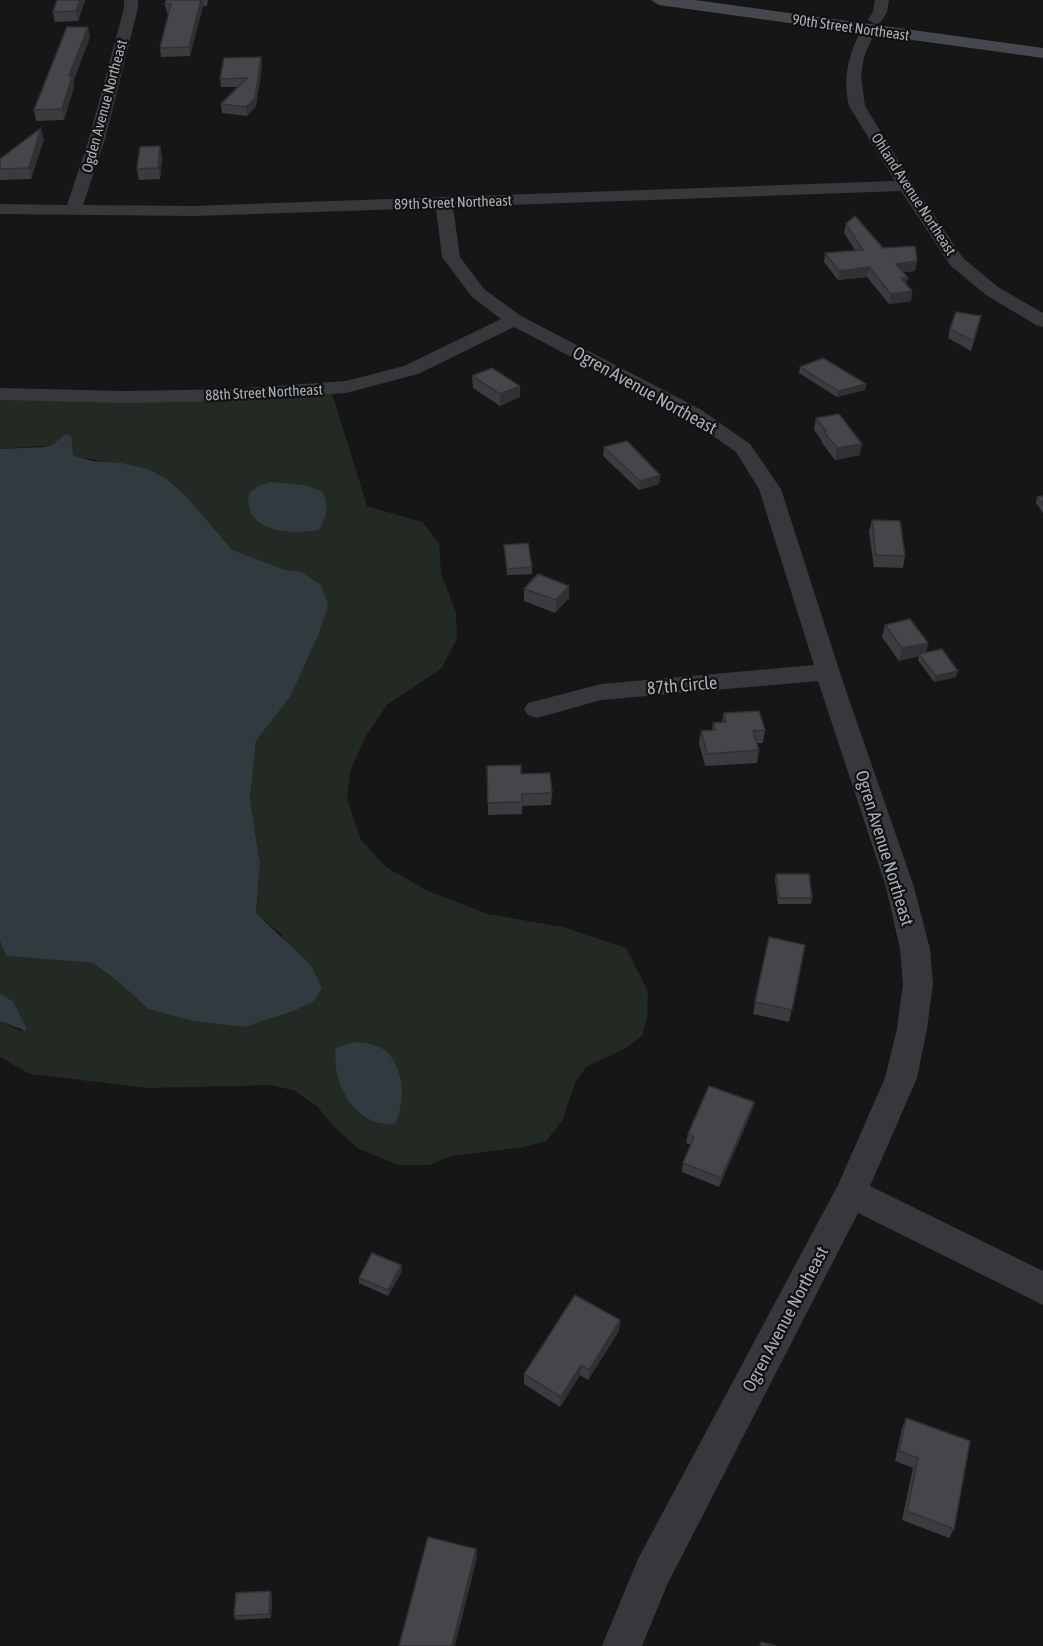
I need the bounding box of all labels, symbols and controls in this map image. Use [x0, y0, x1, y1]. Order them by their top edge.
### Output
street label: 90th Street Northeast [791, 10, 911, 44]
street label: Ogden Avenue Northeast [78, 38, 130, 174]
street label: Ohland Avenue Northeast [868, 130, 960, 258]
street label: 89th Street Northeast [394, 191, 512, 213]
street label: Ogren Avenue Northeast [569, 342, 721, 438]
street label: 88th Street Northeast [205, 380, 323, 404]
street label: 87th Circle [646, 671, 718, 699]
street label: Ogren Avenue Northeast [851, 768, 919, 928]
street label: Ogren Avenue Northeast [738, 1243, 832, 1395]

